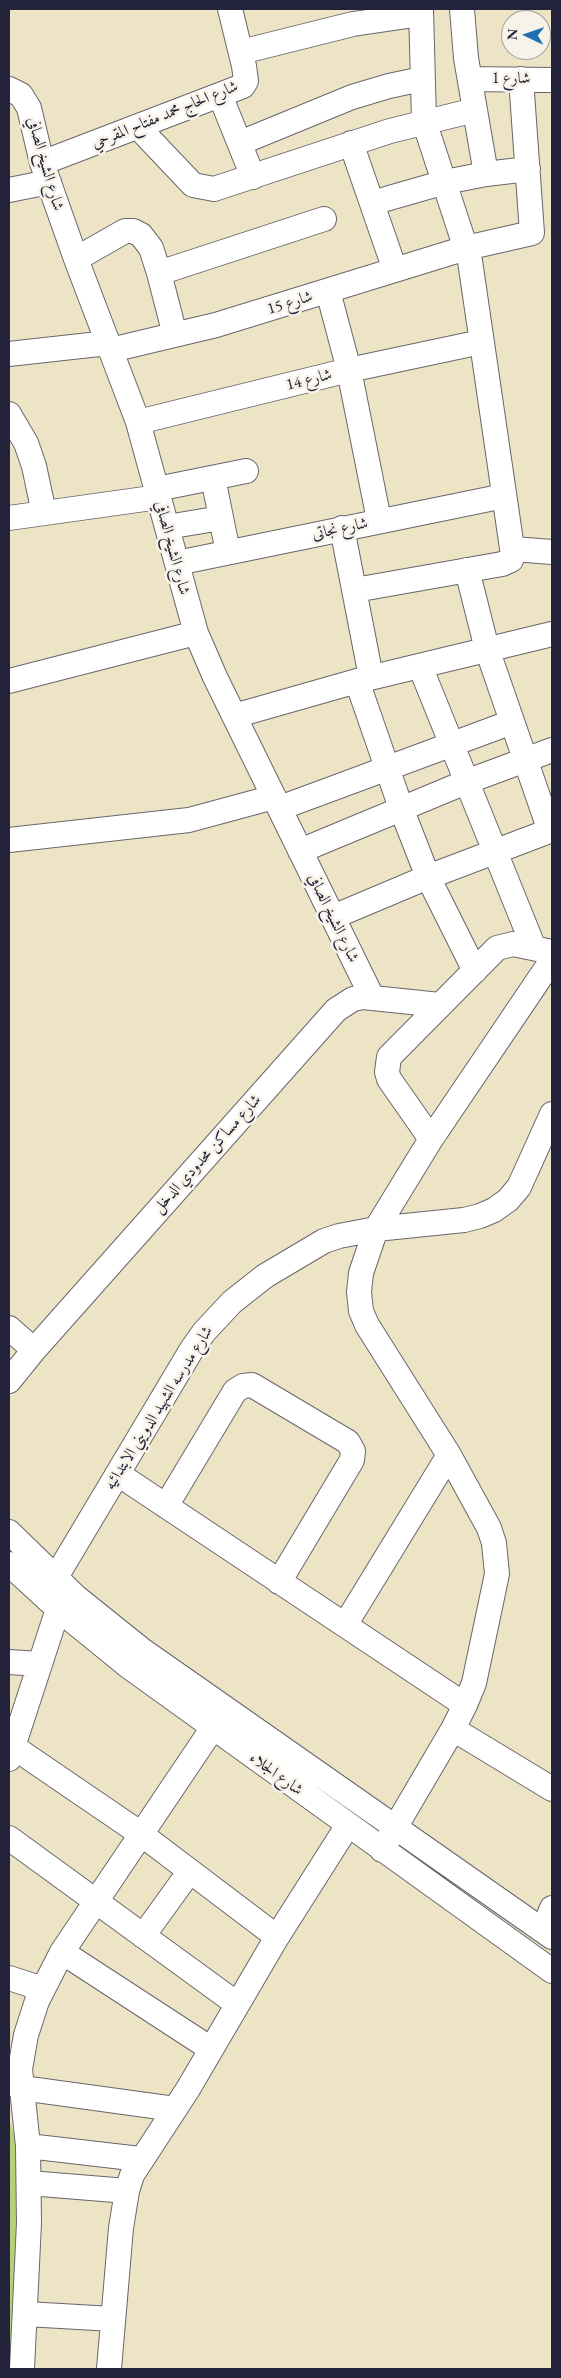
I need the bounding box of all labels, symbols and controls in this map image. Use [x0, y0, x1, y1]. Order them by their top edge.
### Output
north arrow [501, 10, 551, 60]
text: N [503, 28, 521, 40]
street label: شارع 1 [492, 69, 530, 89]
street label: شارع الحاج محمد مفتاح المقرحي [89, 77, 241, 153]
street label: شارع الشيخ الصافي [22, 115, 68, 213]
street label: شارع 15 [265, 287, 315, 319]
street label: شارع 14 [284, 365, 334, 395]
street label: شارع الشيخ الصافي [150, 499, 194, 597]
street label: شارع نجاتى [310, 514, 370, 544]
street label: شارع الشيخ الصافي [303, 870, 363, 966]
street label: شارع مساكن محدودي الدخل [149, 1091, 265, 1217]
street label: شارع مدرسه الشهيد الدويني الابتدائيه [101, 1323, 217, 1493]
street label: شارع الجلاء [245, 1748, 307, 1800]

